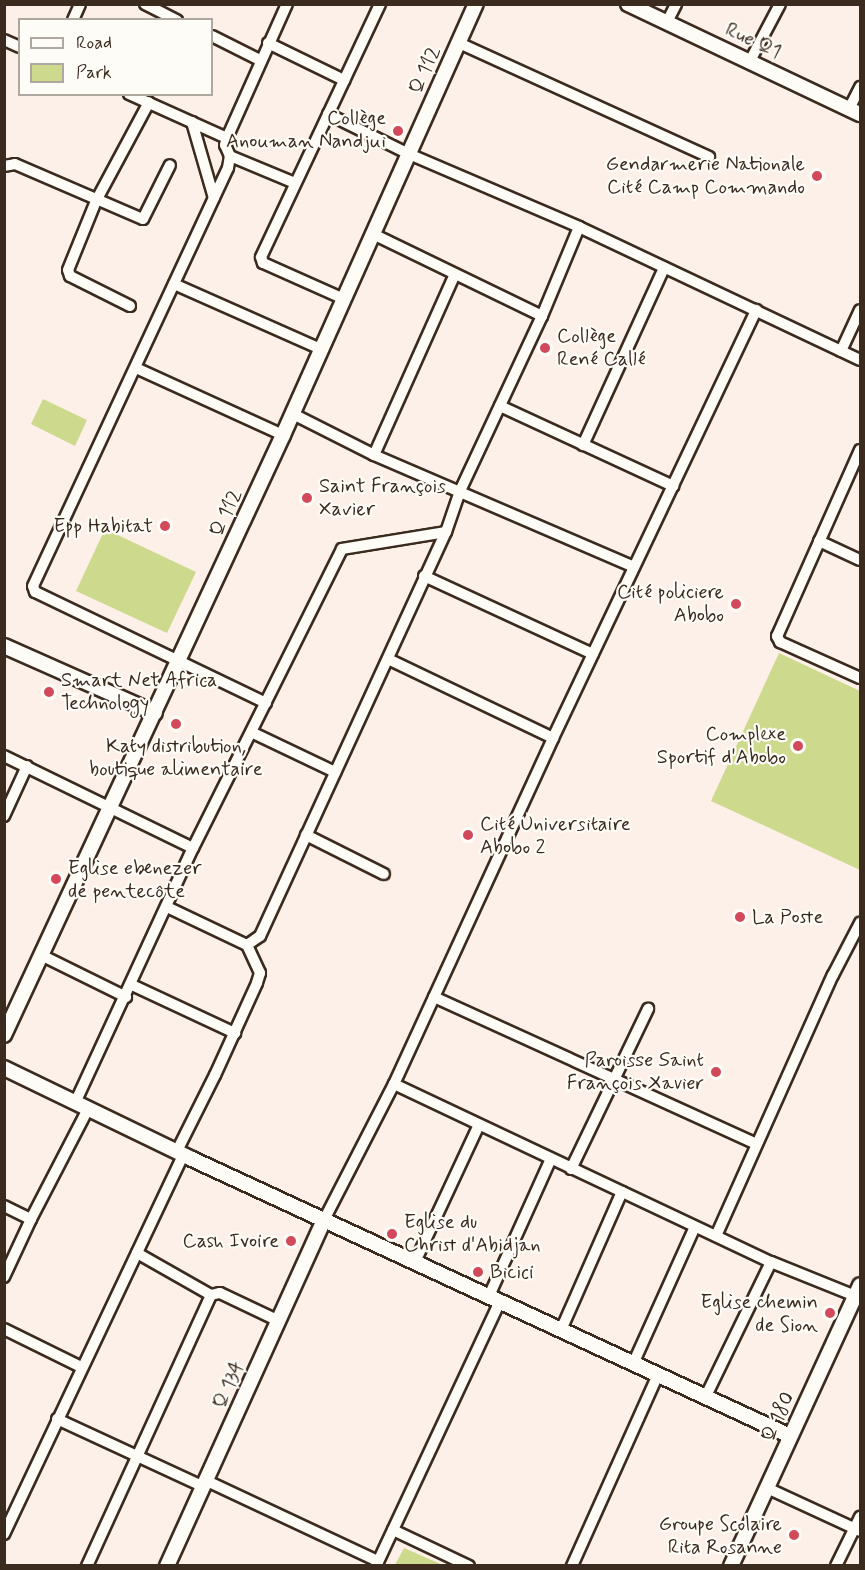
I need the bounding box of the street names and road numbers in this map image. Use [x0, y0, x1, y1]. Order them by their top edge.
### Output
street label: Rue Q1 [721, 18, 785, 64]
street label: Q 112 [404, 42, 446, 98]
street label: Q 112 [205, 485, 247, 541]
street label: Q 134 [208, 1358, 250, 1412]
street label: Q 180 [756, 1388, 800, 1446]

